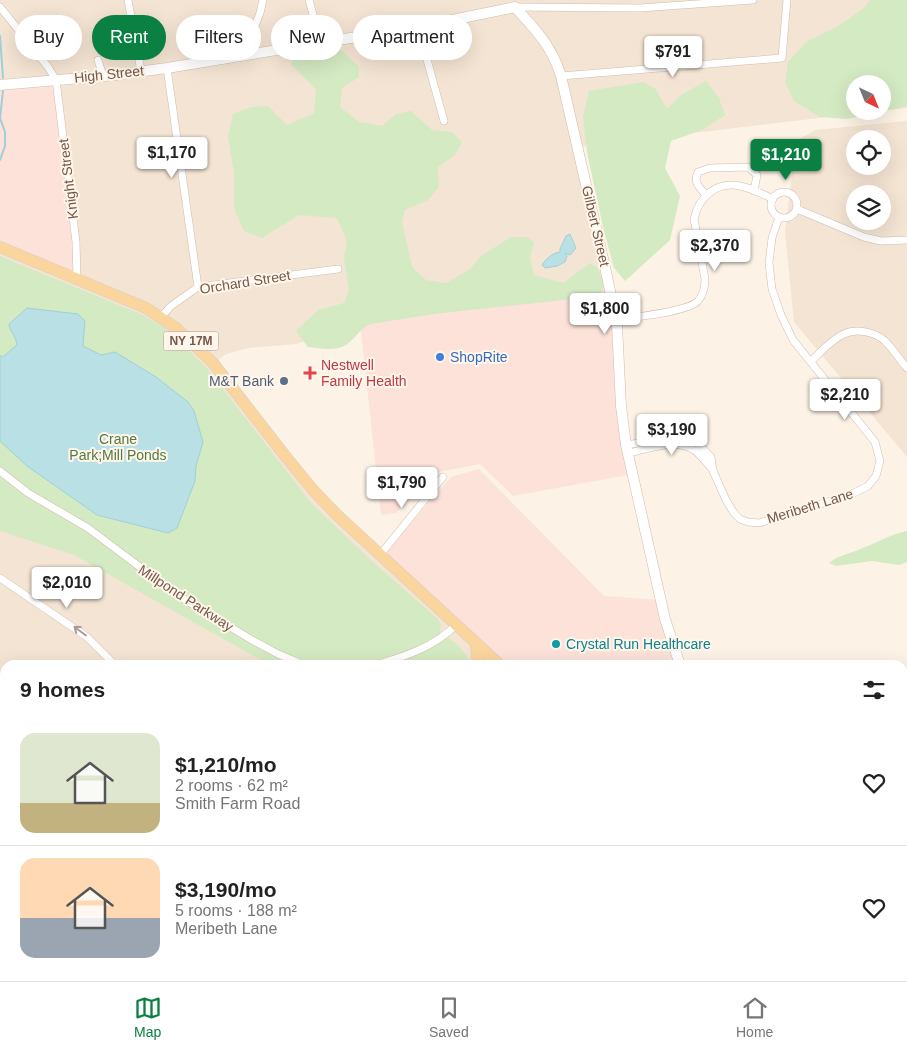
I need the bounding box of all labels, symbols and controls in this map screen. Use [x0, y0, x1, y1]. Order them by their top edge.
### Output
chip: Buy [15, 15, 82, 60]
chip: Rent [92, 15, 166, 60]
chip: Filters [176, 15, 261, 60]
chip: New [271, 15, 343, 60]
chip: Apartment [353, 15, 472, 60]
pin: $791 [643, 36, 703, 78]
text: $791 [655, 43, 691, 60]
street label: High Street [73, 62, 145, 86]
north arrow [846, 75, 891, 120]
map controls [846, 75, 891, 230]
button: locate [846, 130, 891, 175]
pin: $1,170 [131, 136, 213, 179]
street label: Knight Street [55, 138, 81, 220]
pin: $1,210 [745, 138, 827, 181]
text: $1,170 [148, 144, 196, 161]
text: $1,210 [762, 146, 810, 163]
street label: Gilbert Street [579, 184, 613, 268]
button: layers [846, 185, 891, 230]
pin: $2,370 [674, 230, 756, 272]
text: $2,370 [691, 237, 739, 254]
street label: Orchard Street [198, 267, 292, 297]
pin: $1,800 [564, 292, 646, 335]
text: $1,800 [581, 300, 629, 317]
road number: NY 17M [164, 332, 218, 351]
place label: ShopRite [450, 349, 508, 365]
marker: ShopRite [434, 351, 446, 363]
place label: Nestwell Family Health [321, 357, 407, 389]
marker: Nestwell Family Health [303, 366, 317, 380]
place label: M&T Bank [209, 373, 275, 389]
marker: M&T Bank [278, 375, 290, 387]
pin: $2,210 [804, 378, 886, 421]
text: $2,210 [821, 386, 869, 403]
pin: $3,190 [631, 414, 713, 456]
text: $3,190 [648, 421, 696, 438]
park label: Crane Park;Mill Ponds [69, 431, 167, 463]
pin: $1,790 [361, 466, 443, 509]
text: $1,790 [378, 474, 426, 491]
street label: Meribeth Lane [765, 485, 855, 527]
street label: Millpond Parkway [136, 561, 236, 635]
pin: $2,010 [26, 566, 108, 609]
text: $2,010 [43, 574, 91, 591]
one-way arrow [74, 626, 87, 637]
place label: Crystal Run Healthcare [566, 636, 711, 652]
marker: Crystal Run Healthcare [550, 638, 562, 650]
icon: filters [860, 676, 888, 704]
text: 9 homes [20, 678, 105, 701]
icon: home [60, 753, 120, 813]
text: $1,210/mo [175, 753, 277, 776]
icon: heart [860, 769, 888, 797]
text: 2 rooms · 62 m² [175, 777, 288, 794]
text: Smith Farm Road [175, 795, 300, 812]
icon: home [60, 878, 120, 938]
text: $3,190/mo [175, 878, 277, 901]
icon: heart [860, 894, 888, 922]
text: 5 rooms · 188 m² [175, 902, 297, 919]
text: Meribeth Lane [175, 920, 277, 937]
tab: Map [134, 994, 162, 1040]
tab: Saved [429, 994, 469, 1040]
tab: Home [736, 994, 773, 1040]

